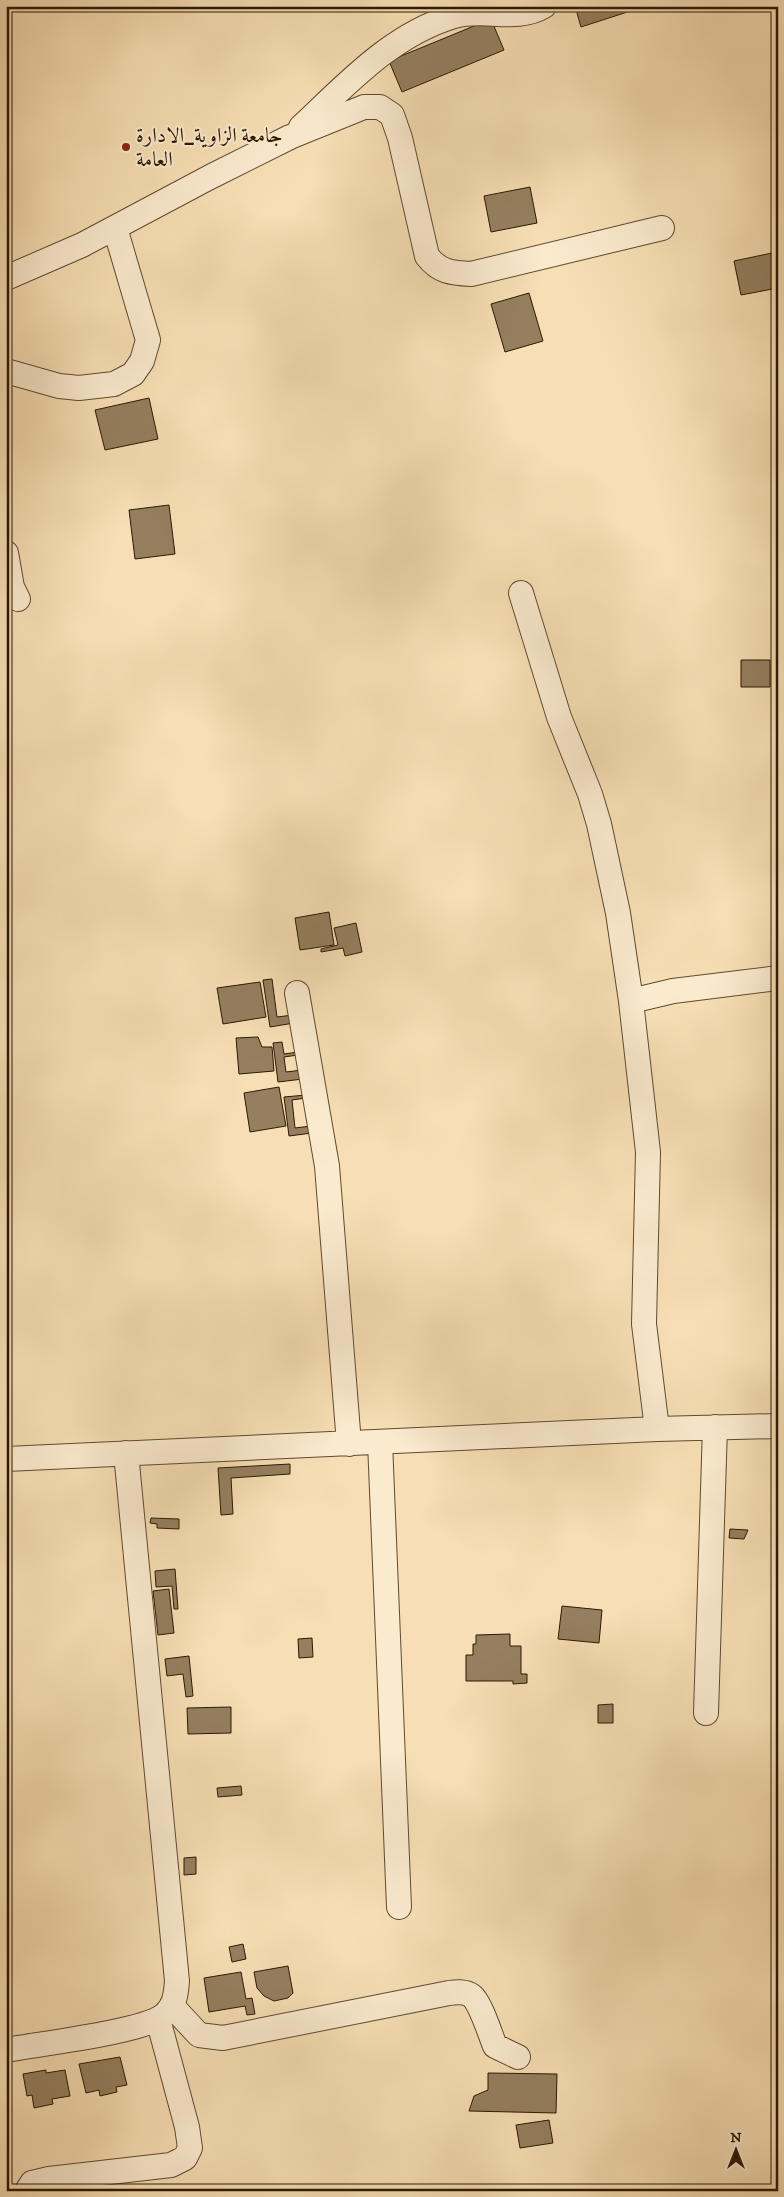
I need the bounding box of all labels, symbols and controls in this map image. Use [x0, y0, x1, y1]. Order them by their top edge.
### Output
place label: جامعة الزاوية_الادارة العامة [136, 123, 283, 173]
marker: جامعة الزاوية_الادارة العامة [120, 141, 132, 153]
north arrow [712, 2124, 762, 2174]
text: N [730, 2129, 742, 2147]

